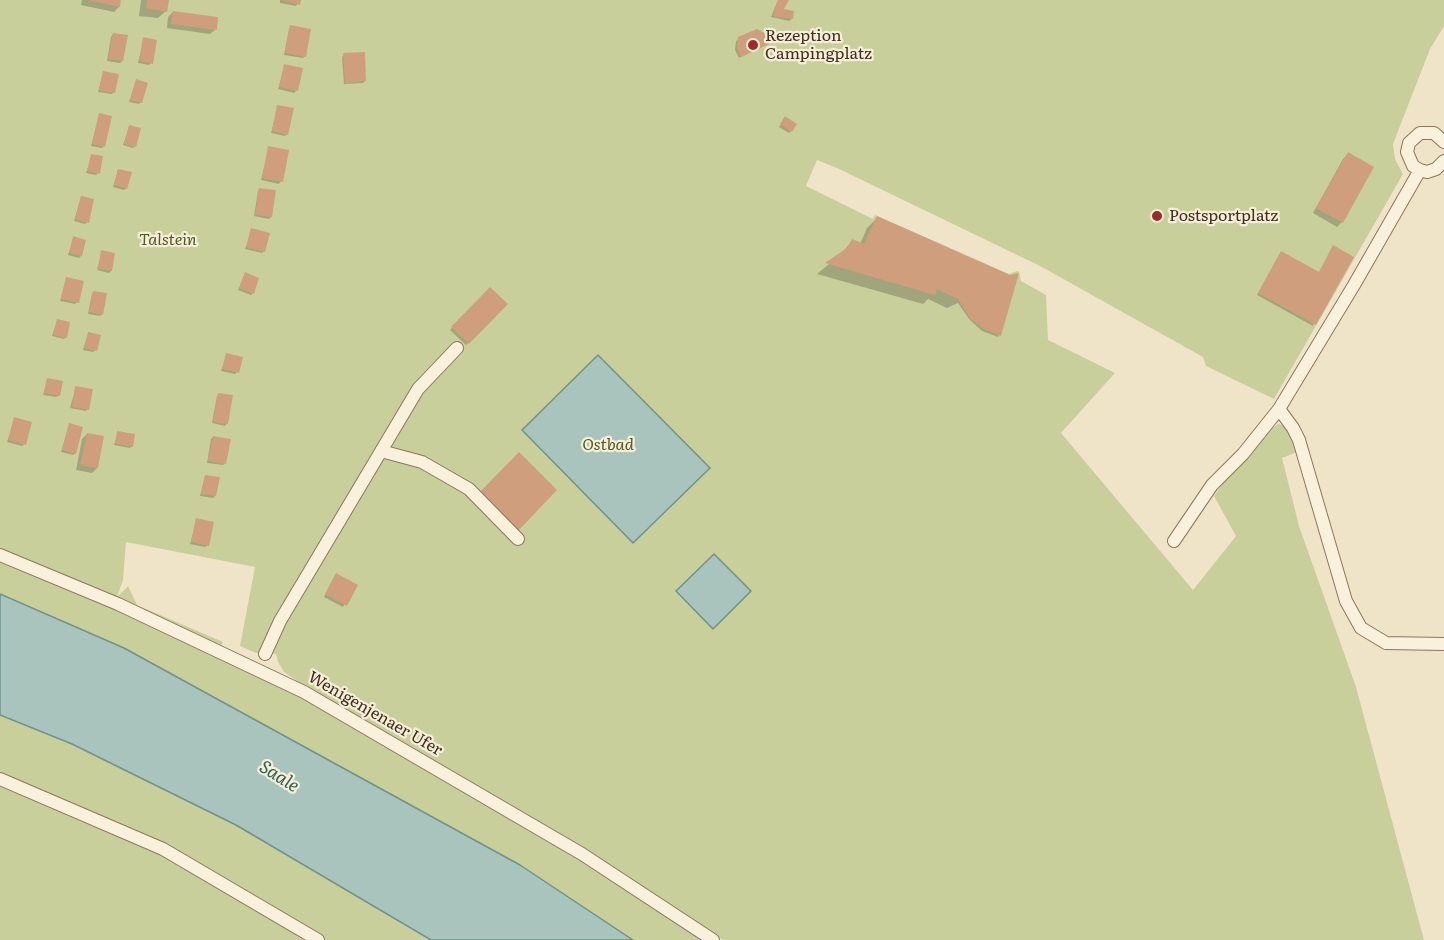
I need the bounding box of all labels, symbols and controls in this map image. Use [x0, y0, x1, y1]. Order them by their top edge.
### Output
place label: Rezeption Campingplatz [765, 26, 872, 64]
marker: Rezeption Campingplatz [746, 38, 760, 52]
place label: Postsportplatz [1169, 206, 1278, 226]
marker: Postsportplatz [1150, 209, 1164, 223]
park label: Talstein [139, 230, 197, 250]
park label: Ostbad [582, 435, 634, 455]
street label: Wenigenjenaer Ufer [304, 668, 446, 760]
water label: Saale [255, 756, 303, 798]

